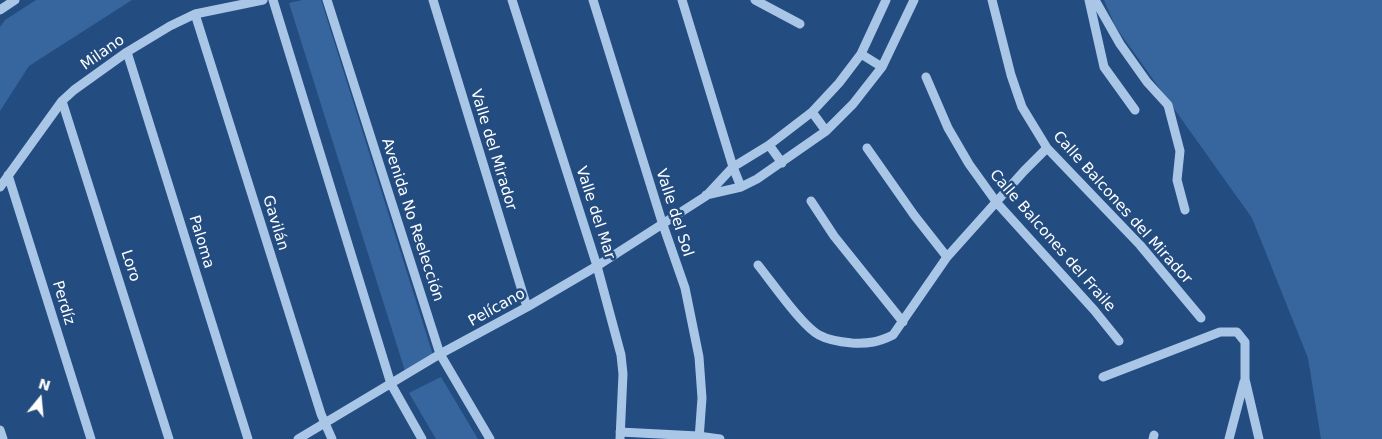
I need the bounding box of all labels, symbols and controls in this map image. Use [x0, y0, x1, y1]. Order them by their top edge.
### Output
street label: Milano [78, 32, 128, 74]
street label: Valle del Mirador [466, 87, 520, 213]
street label: Calle Balcones del Mirador [1049, 128, 1195, 288]
street label: Avenida No Reelección [377, 136, 447, 304]
street label: Valle del Mar [572, 164, 618, 262]
street label: Calle Balcones del Fraile [985, 166, 1119, 316]
street label: Valle del Sol [651, 167, 697, 259]
street label: Gavilán [258, 193, 292, 253]
street label: Paloma [184, 213, 218, 271]
street label: Loro [116, 248, 144, 284]
street label: Perdíz [48, 279, 78, 327]
street label: Pelícano [465, 285, 529, 331]
north arrow [15, 374, 65, 424]
text: N [36, 375, 52, 394]

